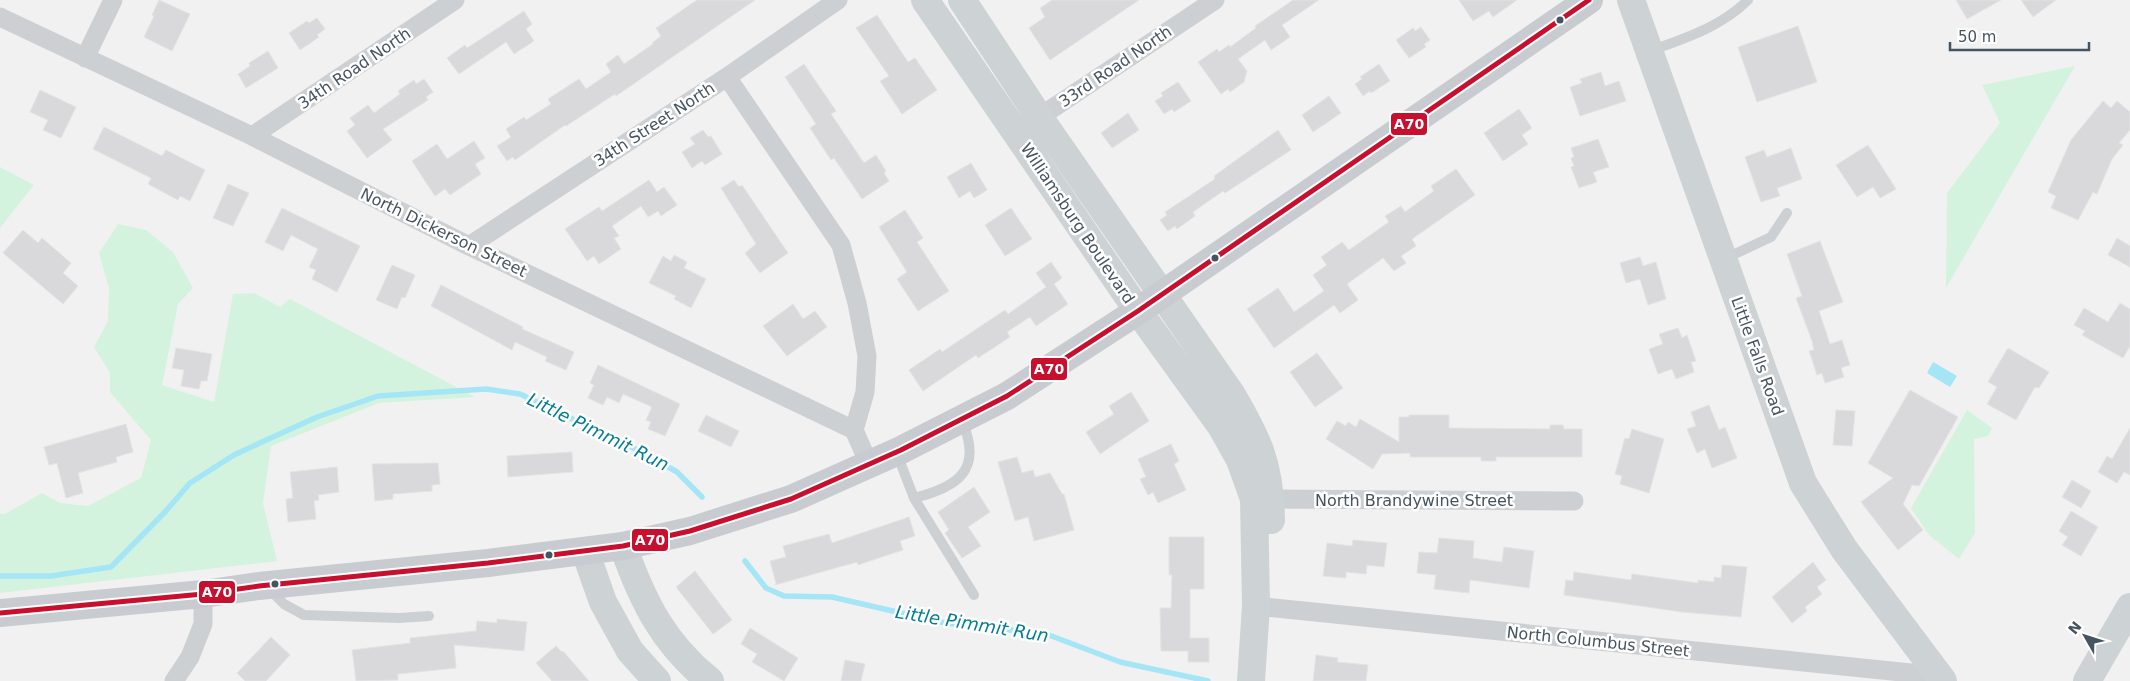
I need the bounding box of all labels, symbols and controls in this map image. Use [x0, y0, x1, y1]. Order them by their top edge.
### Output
unlabelled marker [1555, 15, 1565, 25]
scale bar [1950, 20, 2089, 52]
street label: 33rd Road North [1055, 22, 1175, 111]
street label: 34th Road North [294, 24, 414, 113]
text: 50 m [1958, 28, 1996, 46]
street label: 34th Street North [590, 78, 718, 171]
line badge: A70 [1390, 112, 1428, 136]
text: A70 [1394, 116, 1424, 132]
street label: Williamsburg Boulevard [1017, 139, 1139, 307]
street label: North Dickerson Street [358, 184, 530, 281]
unlabelled marker [1210, 253, 1220, 263]
street label: Little Falls Road [1727, 294, 1788, 418]
line badge: A70 [1030, 357, 1068, 381]
text: A70 [1034, 361, 1064, 377]
water label: Little Pimmit Run [524, 388, 672, 475]
street label: North Brandywine Street [1315, 491, 1513, 510]
line badge: A70 [631, 528, 669, 552]
text: A70 [635, 532, 665, 548]
unlabelled marker [544, 550, 554, 560]
unlabelled marker [270, 579, 280, 589]
line badge: A70 [198, 580, 236, 604]
text: A70 [202, 584, 232, 600]
water label: Little Pimmit Run [894, 601, 1050, 646]
north arrow [2060, 611, 2110, 661]
text: N [2065, 618, 2085, 637]
street label: North Columbus Street [1506, 622, 1690, 661]

